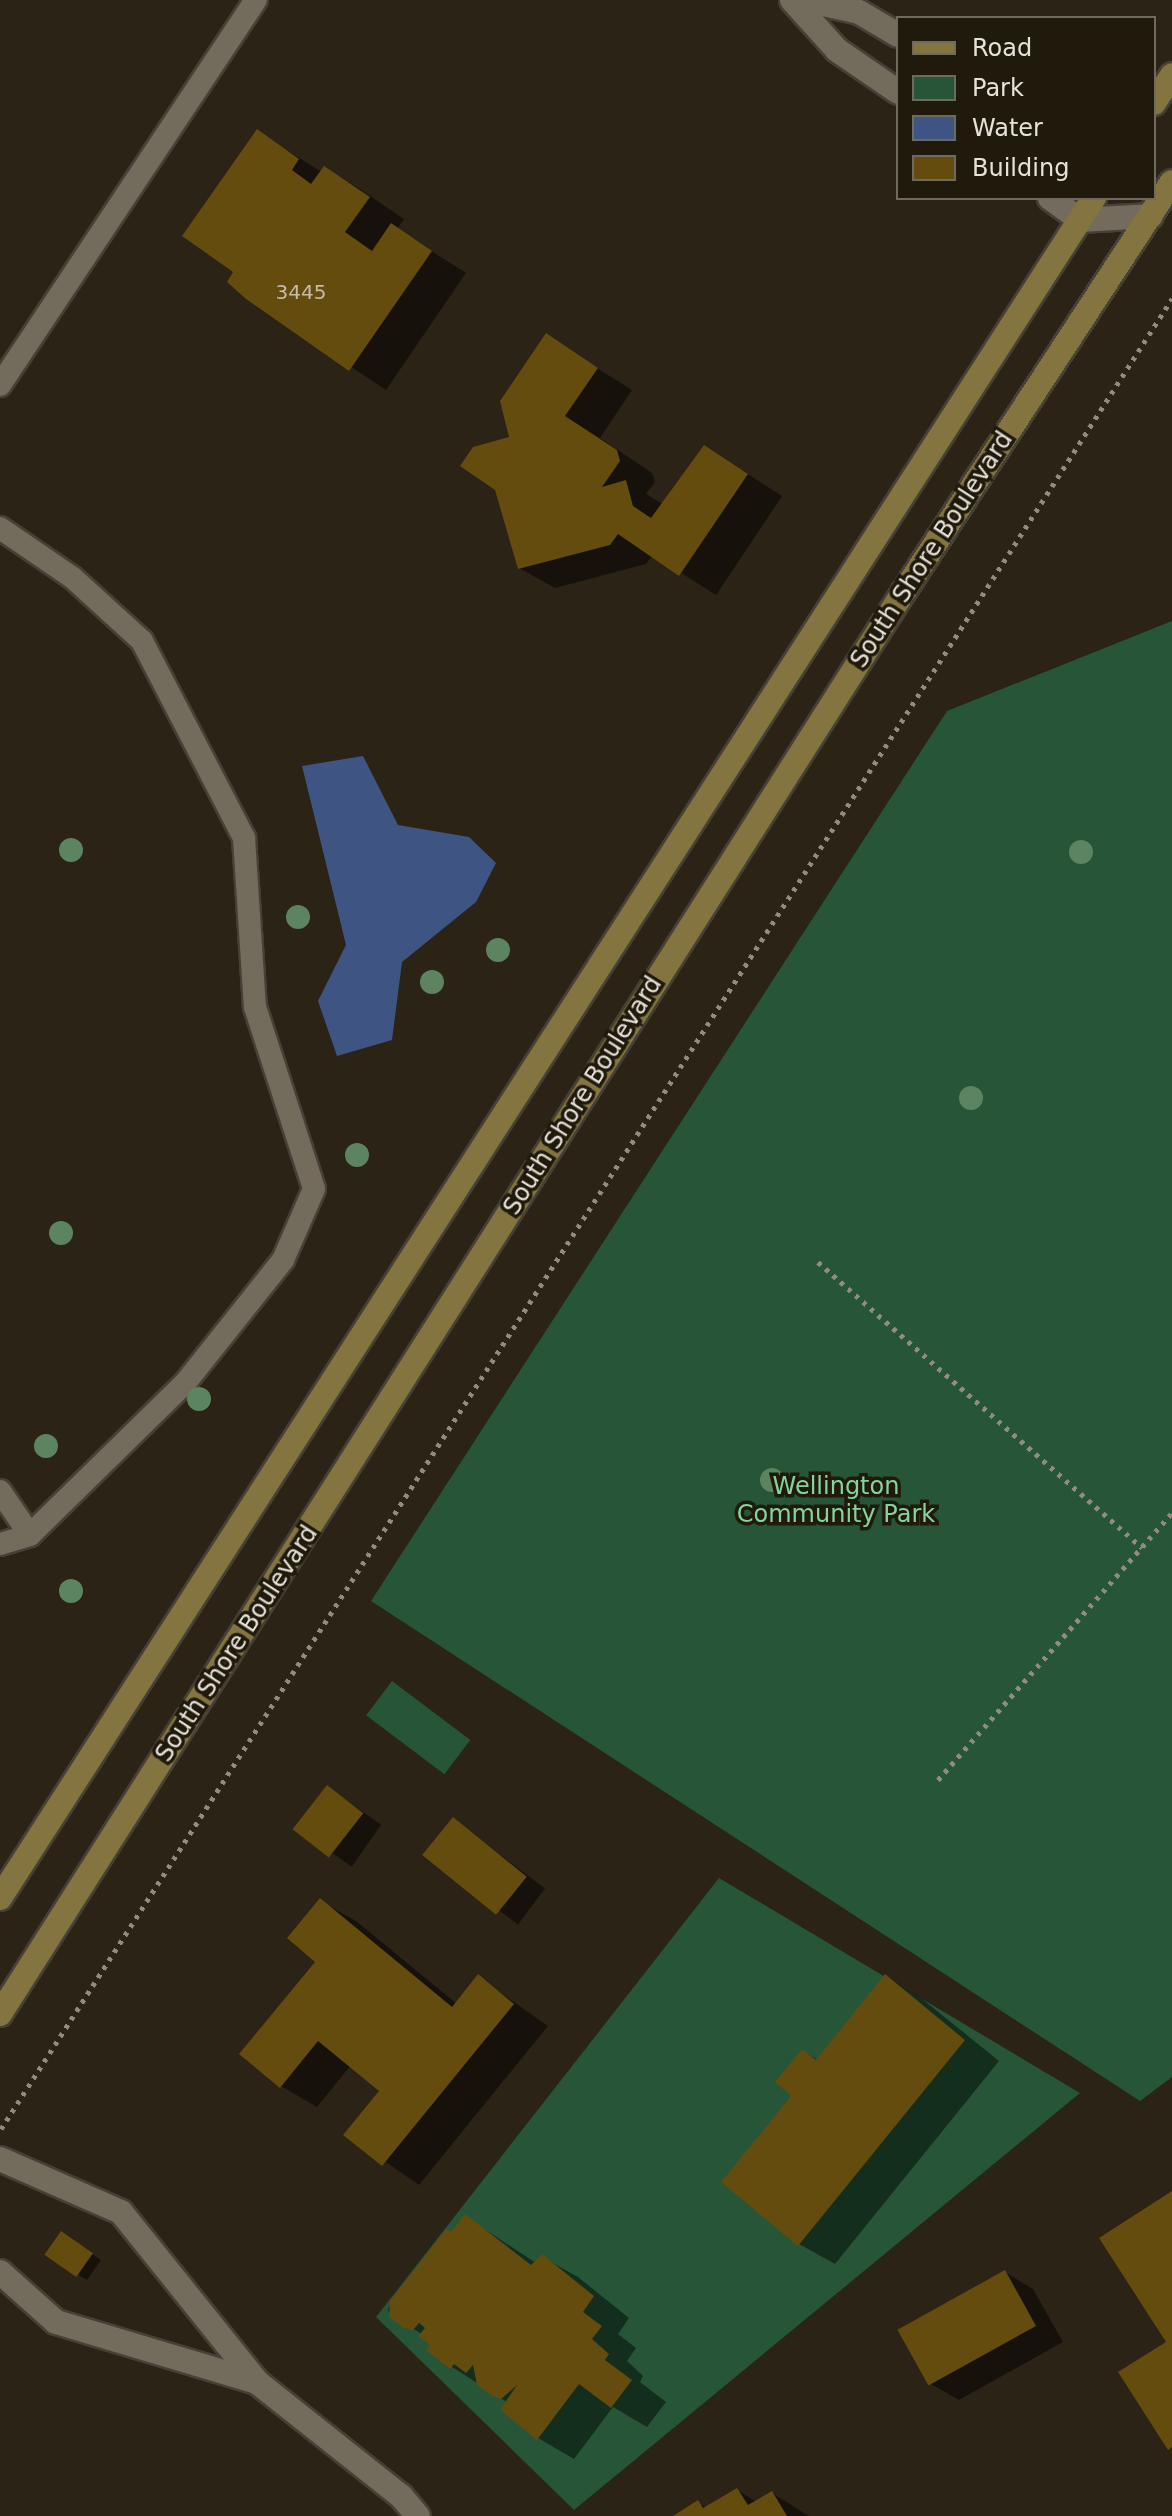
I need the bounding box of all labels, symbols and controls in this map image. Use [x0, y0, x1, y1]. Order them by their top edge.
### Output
legend [896, 16, 1156, 200]
text: Road [972, 34, 1032, 62]
text: Park [972, 74, 1024, 102]
text: Water [972, 114, 1043, 142]
text: Building [972, 154, 1069, 182]
house number: 3445 [276, 280, 326, 304]
street label: South Shore Boulevard [845, 427, 1019, 673]
street label: South Shore Boulevard [498, 971, 668, 1221]
park label: Wellington Community Park [737, 1473, 935, 1529]
street label: South Shore Boulevard [150, 1521, 324, 1767]

